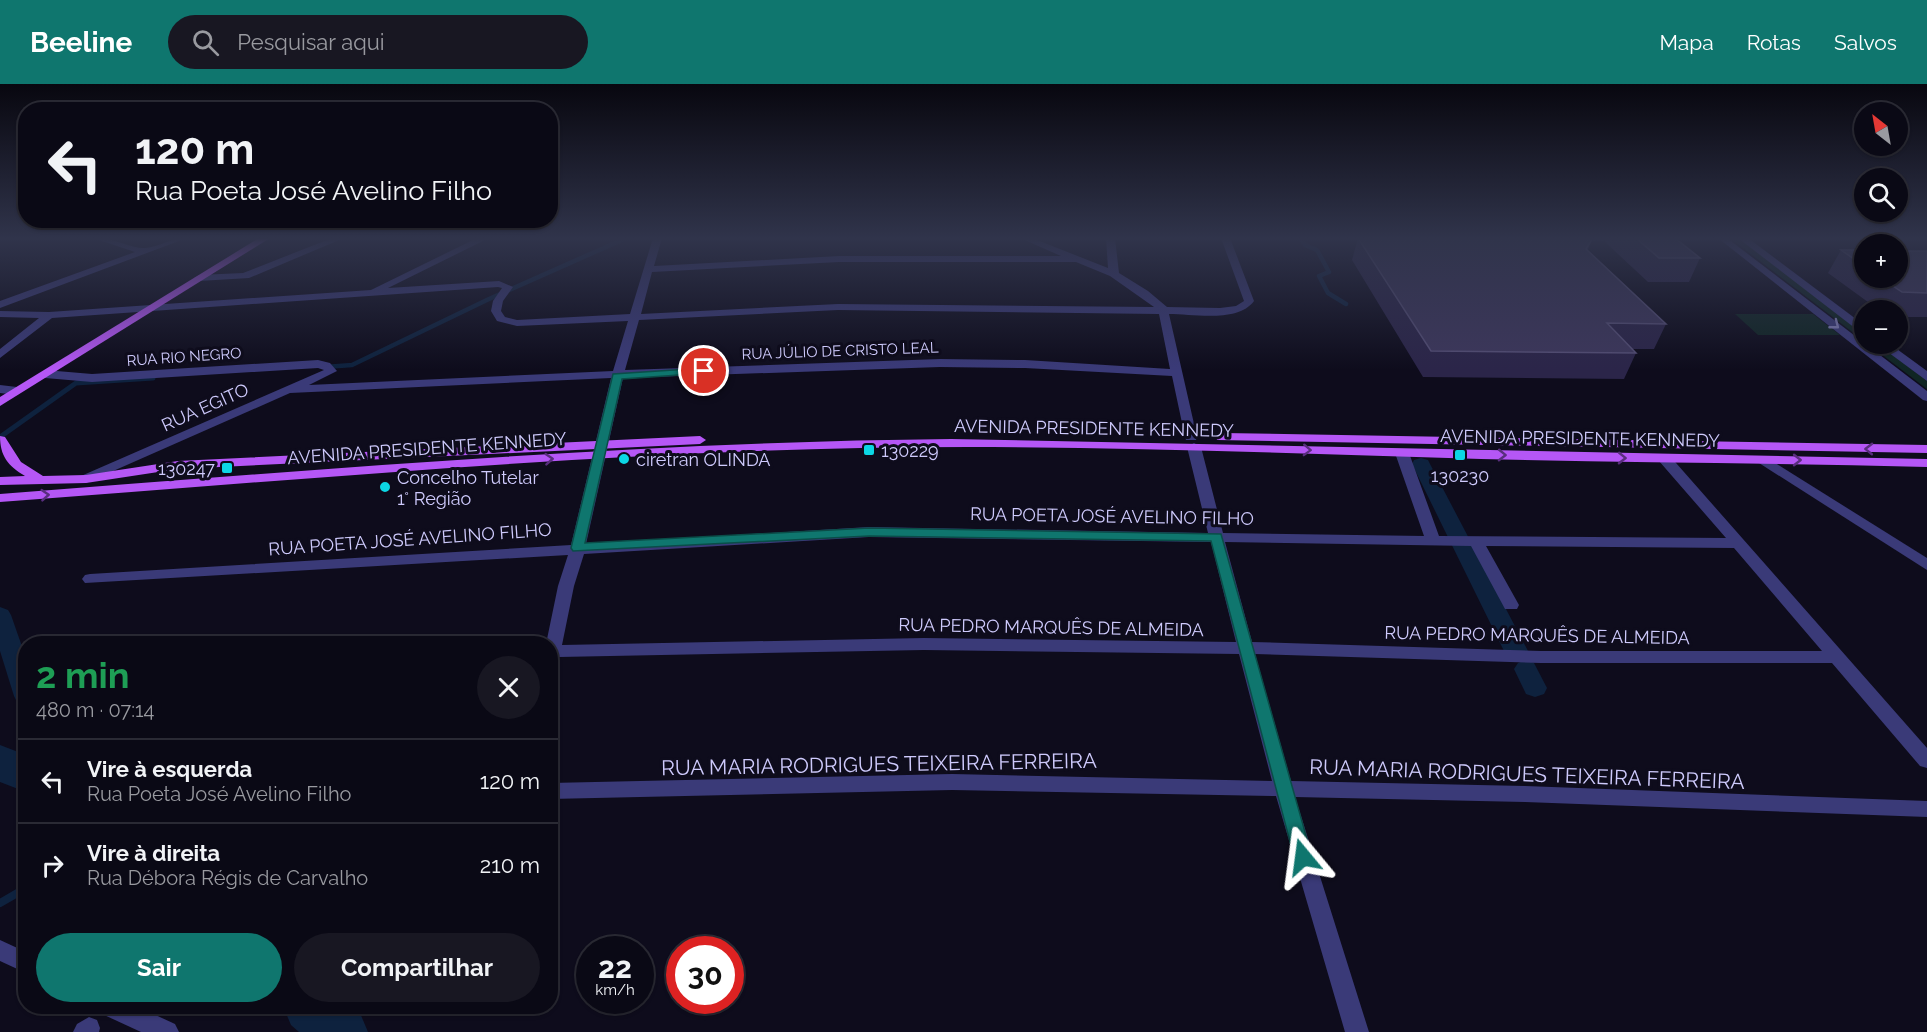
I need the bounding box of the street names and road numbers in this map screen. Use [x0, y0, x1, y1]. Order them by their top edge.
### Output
street label: RUA JÚLIO DE CRISTO LEAL [741, 339, 939, 363]
street label: RUA RIO NEGRO [126, 344, 242, 370]
street label: RUA EGITO [158, 378, 252, 436]
street label: AVENIDA PRESIDENTE KENNEDY [954, 415, 1234, 441]
street label: AVENIDA PRESIDENTE KENNEDY [1440, 425, 1720, 451]
street label: AVENIDA PRESIDENTE KENNEDY [287, 428, 568, 468]
street label: RUA POETA JOSÉ AVELINO FILHO [970, 502, 1254, 529]
street label: RUA POETA JOSÉ AVELINO FILHO [268, 518, 552, 559]
street label: RUA PEDRO MARQUÊS DE ALMEIDA [898, 613, 1204, 640]
street label: RUA PEDRO MARQUÊS DE ALMEIDA [1384, 621, 1690, 648]
street label: RUA MARIA RODRIGUES TEIXEIRA FERREIRA [661, 748, 1097, 780]
street label: RUA MARIA RODRIGUES TEIXEIRA FERREIRA [1309, 754, 1745, 794]

